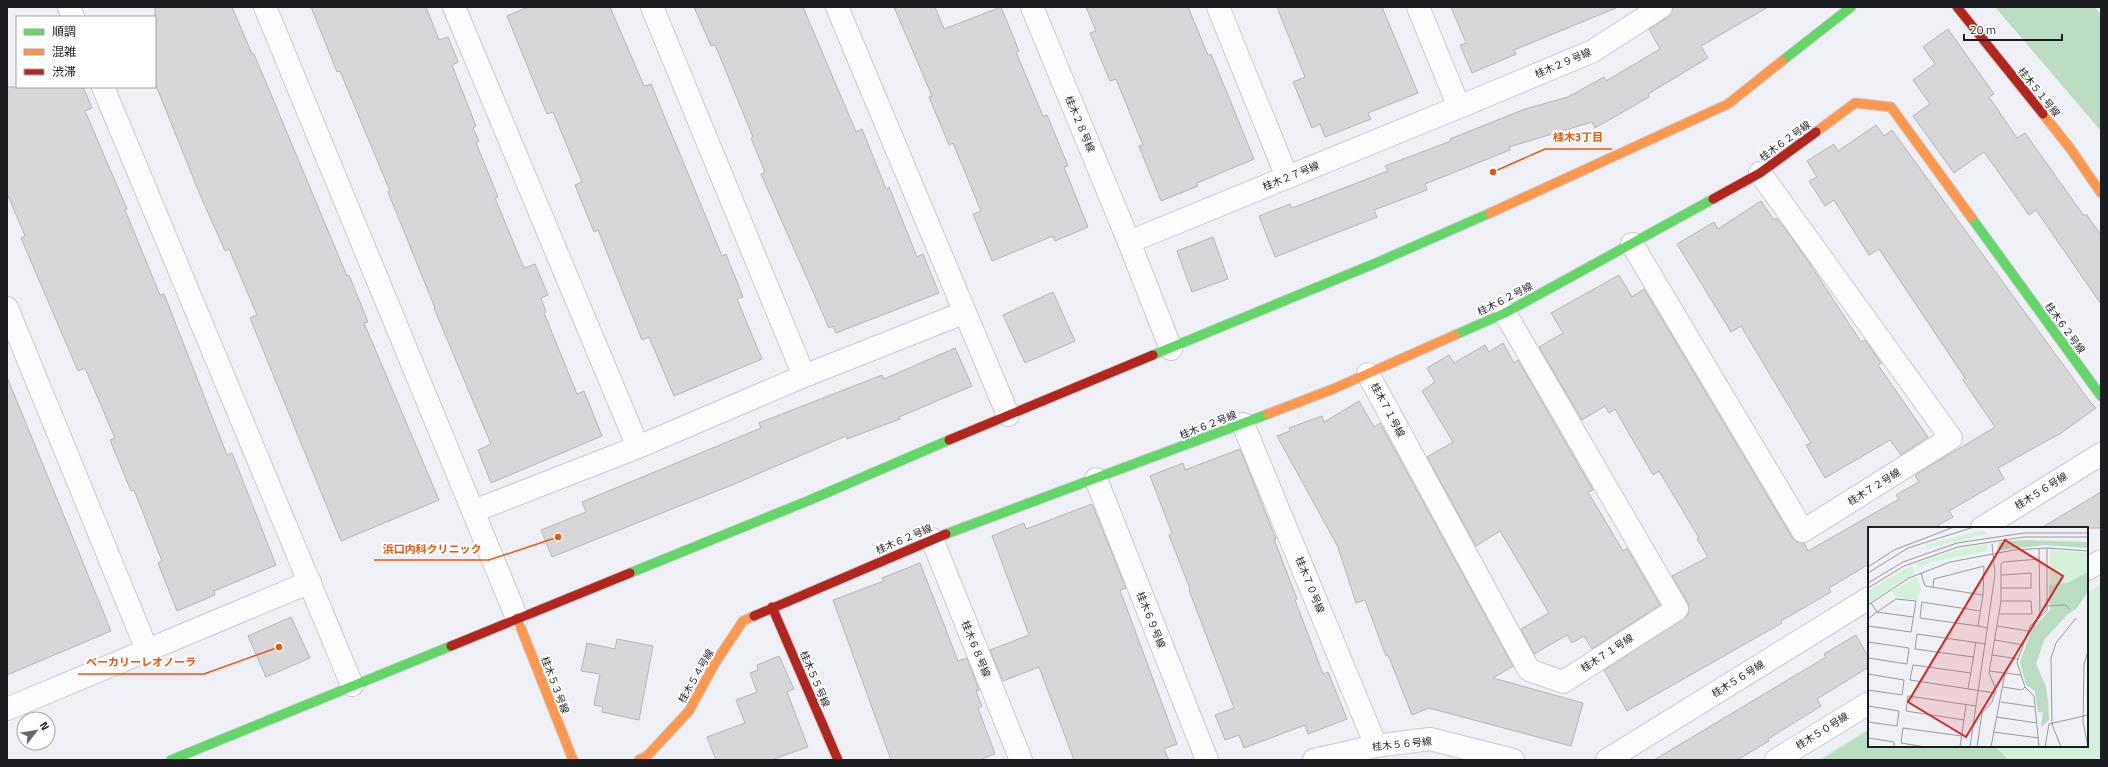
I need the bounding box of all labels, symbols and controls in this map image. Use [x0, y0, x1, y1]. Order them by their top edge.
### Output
legend [16, 16, 156, 88]
scale bar [1964, 16, 2062, 42]
text: 20 m [1970, 20, 1996, 39]
text: 順調 [52, 22, 76, 41]
text: 混雑 [52, 42, 76, 61]
street label: 桂木２９号線 [1532, 44, 1594, 82]
text: 渋滞 [52, 62, 76, 81]
street label: 桂木５１号線 [2014, 64, 2064, 120]
street label: 桂木２８号線 [1061, 93, 1099, 155]
street label: 桂木６２号線 [1756, 117, 1814, 165]
callout: 桂木3丁目 [1545, 126, 1612, 149]
text: 桂木3丁目 [1553, 129, 1603, 145]
street label: 桂木２７号線 [1260, 158, 1322, 194]
street label: 桂木６２号線 [1475, 279, 1535, 319]
street label: 桂木６２号線 [2041, 299, 2089, 357]
street label: 桂木７１号線 [1367, 380, 1409, 440]
street label: 桂木６２号線 [1177, 407, 1239, 443]
street label: 桂木７２号線 [1845, 465, 1903, 509]
street label: 桂木５６号線 [2012, 469, 2070, 513]
street label: 桂木６２号線 [873, 520, 935, 558]
inset map [1868, 527, 2088, 747]
callout: 浜口内科クリニック [374, 537, 489, 560]
text: 浜口内科クリニック [383, 541, 482, 557]
street label: 桂木７０号線 [1292, 554, 1328, 616]
street label: 桂木６９号線 [1133, 589, 1169, 651]
street label: 桂木６８号線 [958, 618, 994, 680]
street label: 桂木７１号線 [1578, 630, 1636, 676]
street label: 桂木５４号線 [675, 646, 717, 706]
street label: 桂木５５号線 [796, 648, 834, 710]
callout: ベーカリーレオノーラ [78, 651, 204, 674]
text: ベーカリーレオノーラ [86, 654, 196, 670]
street label: 桂木５３号線 [537, 654, 573, 716]
street label: 桂木５６号線 [1709, 657, 1767, 701]
street label: 桂木５０号線 [1793, 709, 1851, 753]
north arrow [16, 711, 56, 751]
text: N [36, 718, 53, 733]
street label: 桂木５６号線 [1371, 733, 1433, 755]

